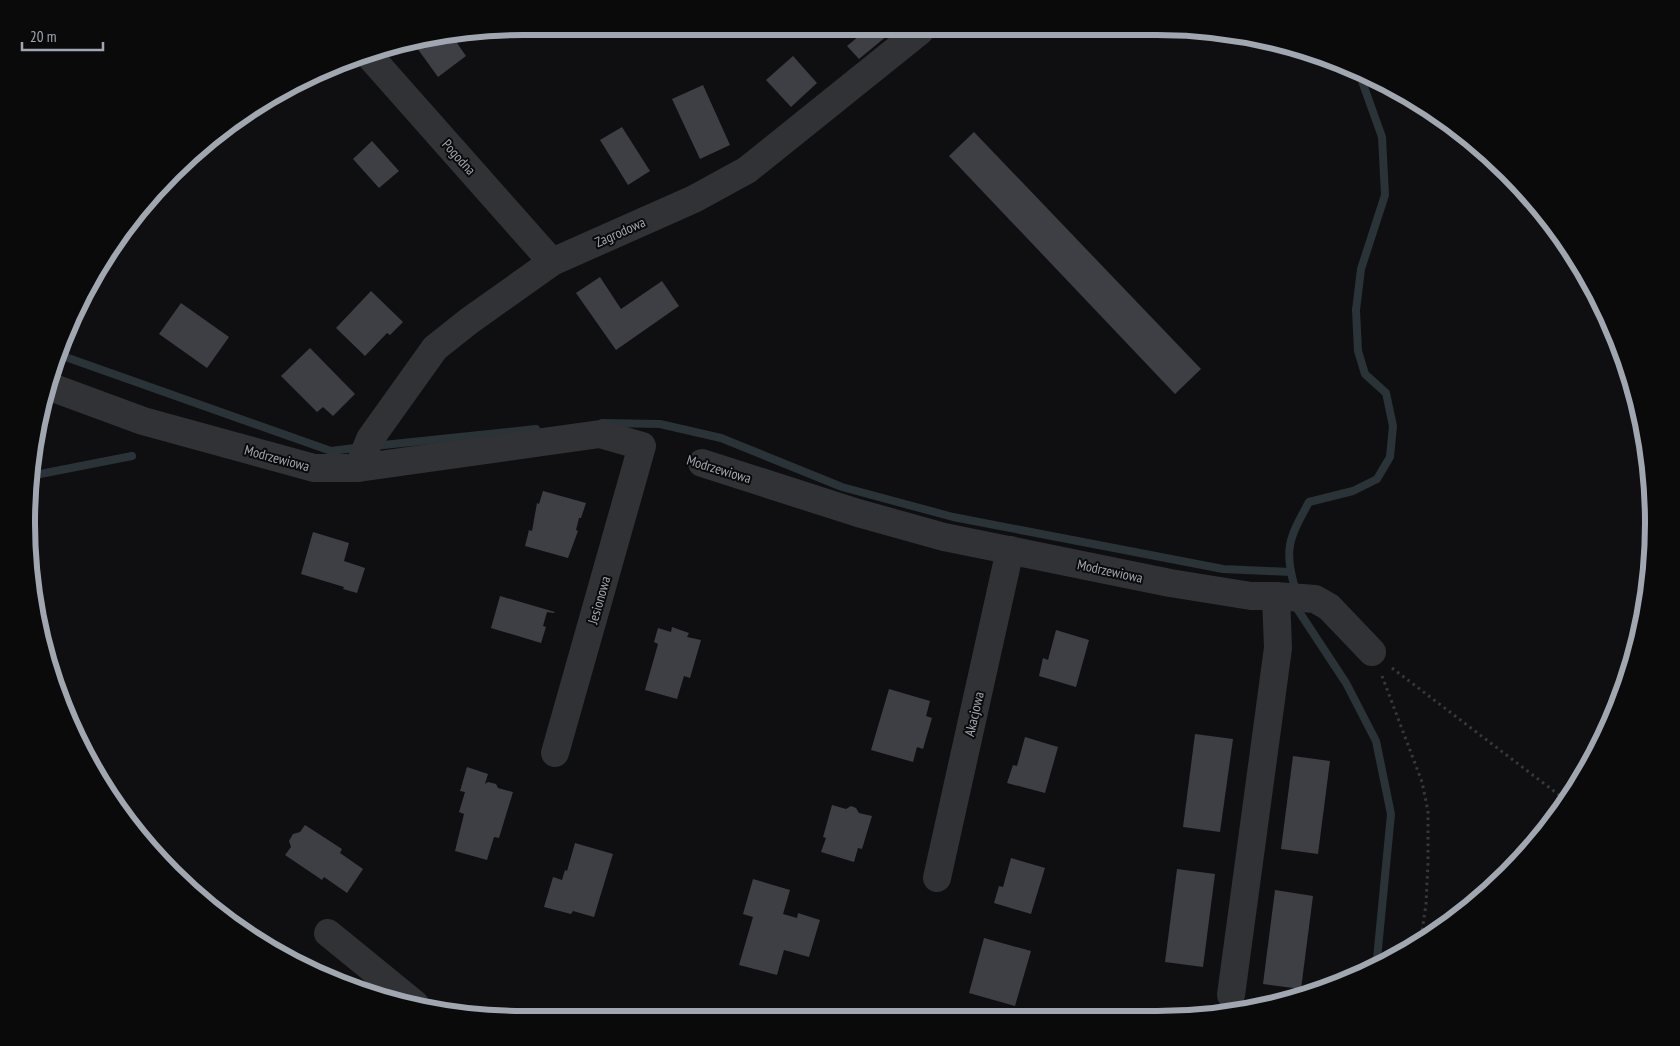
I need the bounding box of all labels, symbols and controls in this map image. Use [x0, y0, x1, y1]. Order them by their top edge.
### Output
scale bar [22, 20, 104, 52]
text: 20 m [30, 27, 56, 46]
street label: Pogodna [438, 135, 480, 179]
street label: Zagrodowa [592, 213, 648, 251]
street label: Modrzewiowa [243, 441, 311, 475]
street label: Modrzewiowa [685, 451, 753, 487]
street label: Modrzewiowa [1076, 555, 1144, 587]
street label: Jesionowa [583, 574, 614, 627]
street label: Akacjowa [960, 690, 988, 738]

